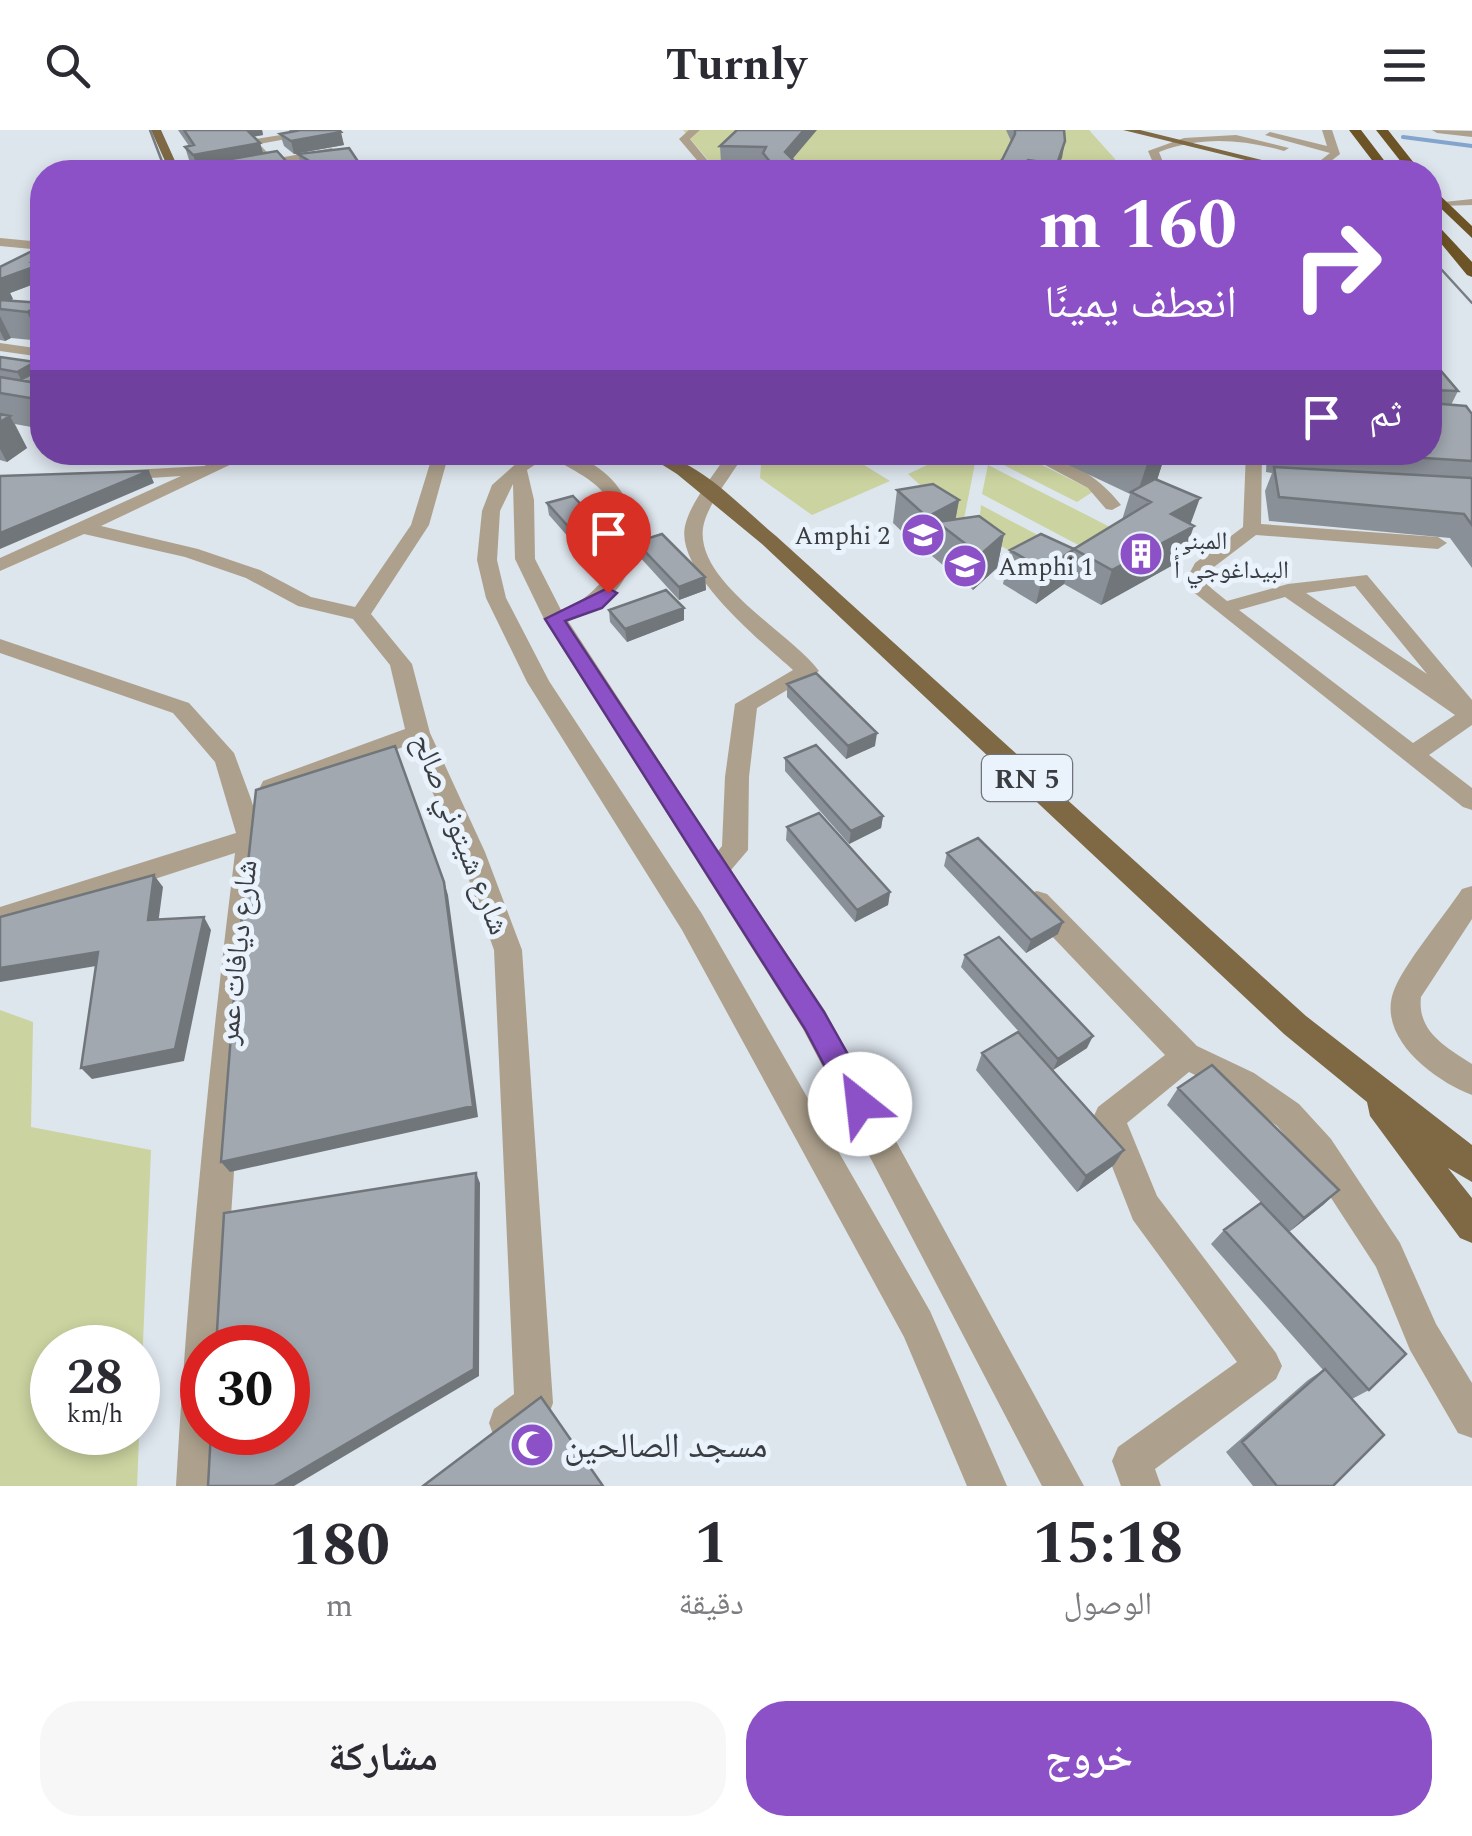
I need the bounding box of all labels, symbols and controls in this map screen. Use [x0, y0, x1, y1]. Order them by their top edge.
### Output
text: Turnly [666, 31, 806, 100]
icon: search [40, 38, 95, 93]
icon: menu [1377, 38, 1432, 93]
text: 160 m [1039, 173, 1237, 279]
icon: right [1272, 200, 1402, 330]
text: انعطف يمينًا [1044, 269, 1237, 338]
text: ثم [1369, 386, 1402, 444]
icon: arrive [1294, 390, 1349, 445]
pin [566, 491, 651, 594]
icon: arrive [581, 506, 636, 561]
school or university icon: Amphi 2 [900, 512, 946, 558]
place label: Amphi 2 [795, 518, 890, 556]
place label: المبنى البيداغوجي أ [1174, 523, 1289, 590]
building icon: المبنى البيداغوجي أ [1118, 531, 1164, 577]
school or university icon: Amphi 1 [942, 543, 988, 589]
place label: Amphi 1 [998, 549, 1093, 587]
street label: شارع شيتوني صالح [399, 727, 521, 942]
road number: RN 5 [982, 755, 1072, 801]
street label: شارع ديافات عمر [205, 858, 271, 1048]
position arrow [808, 1052, 912, 1156]
speed limit sign: 30 [180, 1325, 310, 1455]
text: 28 [67, 1340, 123, 1416]
text: km/h [67, 1396, 123, 1434]
place label: مسجد الصالحين [564, 1420, 767, 1473]
mosque icon: مسجد الصالحين [509, 1422, 555, 1468]
text: 1 [694, 1498, 728, 1590]
text: 15:18 [1032, 1498, 1183, 1590]
text: 180 [289, 1500, 390, 1592]
text: دقيقة [679, 1580, 744, 1629]
text: الوصول [1064, 1580, 1152, 1629]
text: m [326, 1582, 353, 1631]
button: مشاركة [40, 1701, 726, 1816]
button: خروج [746, 1701, 1432, 1816]

